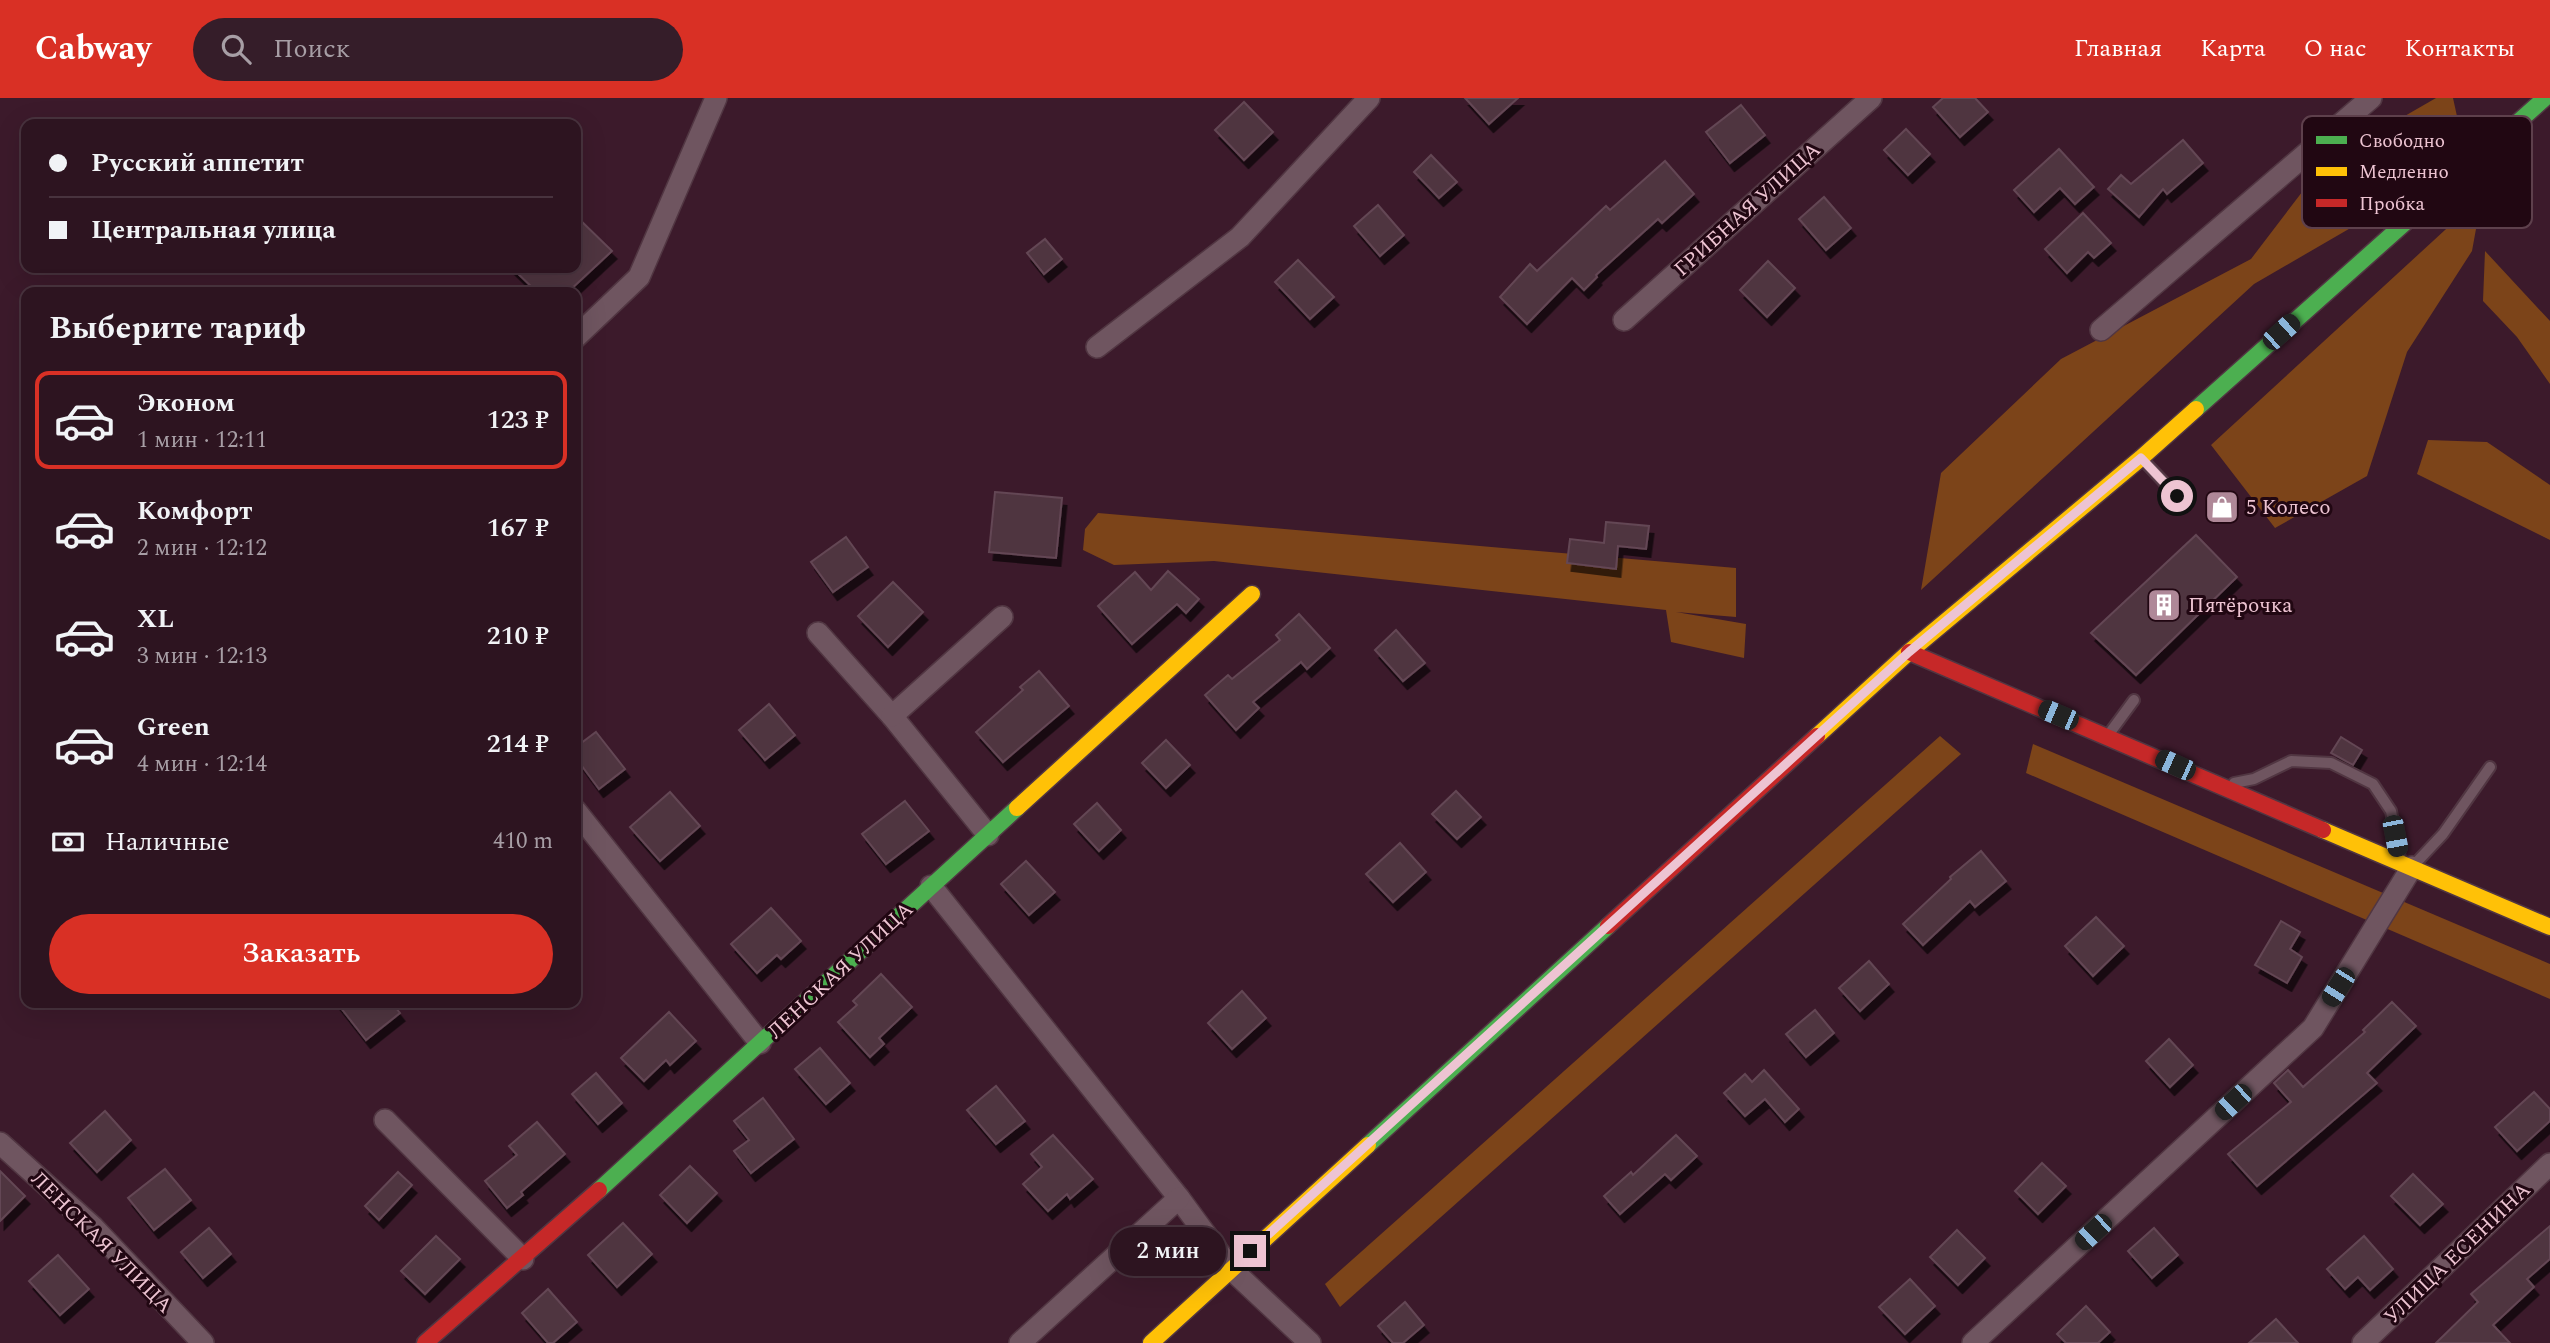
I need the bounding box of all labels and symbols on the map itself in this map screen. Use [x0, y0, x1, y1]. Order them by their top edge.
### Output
legend [2302, 116, 2532, 228]
text: Свободно [2359, 127, 2445, 156]
street label: ГРИБНАЯ УЛИЦА [1667, 135, 1829, 285]
text: Медленно [2359, 158, 2449, 187]
text: Пробка [2359, 190, 2426, 219]
car [2259, 310, 2304, 354]
route start [2161, 480, 2193, 512]
shop icon: 5 Колесо [2203, 488, 2241, 526]
place label: 5 Колесо [2246, 492, 2331, 524]
building icon: Пятёрочка [2145, 586, 2183, 624]
place label: Пятёрочка [2188, 590, 2293, 622]
car [2035, 697, 2082, 733]
car [2152, 747, 2199, 783]
car [2381, 813, 2410, 859]
street label: ЛЕНСКАЯ УЛИЦА [760, 894, 921, 1047]
car [2318, 964, 2359, 1010]
car [2211, 1080, 2256, 1124]
street label: ЛЕНСКАЯ УЛИЦА [23, 1164, 180, 1321]
street label: УЛИЦА ЕСЕНИНА [2377, 1175, 2539, 1333]
car [2071, 1210, 2116, 1254]
callout: 2 мин [1110, 1226, 1226, 1276]
route end [1234, 1235, 1266, 1267]

